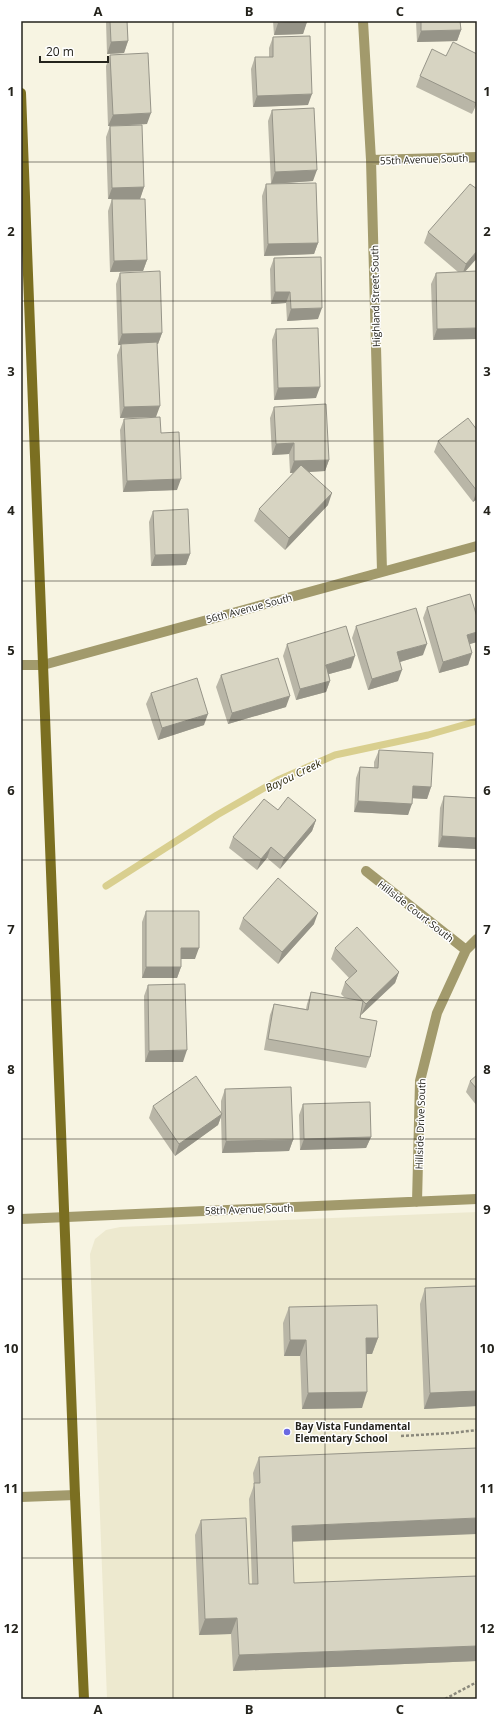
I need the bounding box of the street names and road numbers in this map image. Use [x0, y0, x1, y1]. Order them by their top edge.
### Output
street label: 55th Avenue South [380, 150, 468, 168]
street label: Highland Street South [367, 245, 383, 347]
street label: 56th Avenue South [204, 590, 294, 626]
street label: Hillside Court South [375, 877, 457, 945]
street label: Hillside Drive South [411, 1078, 429, 1170]
street label: 58th Avenue South [205, 1200, 293, 1218]

